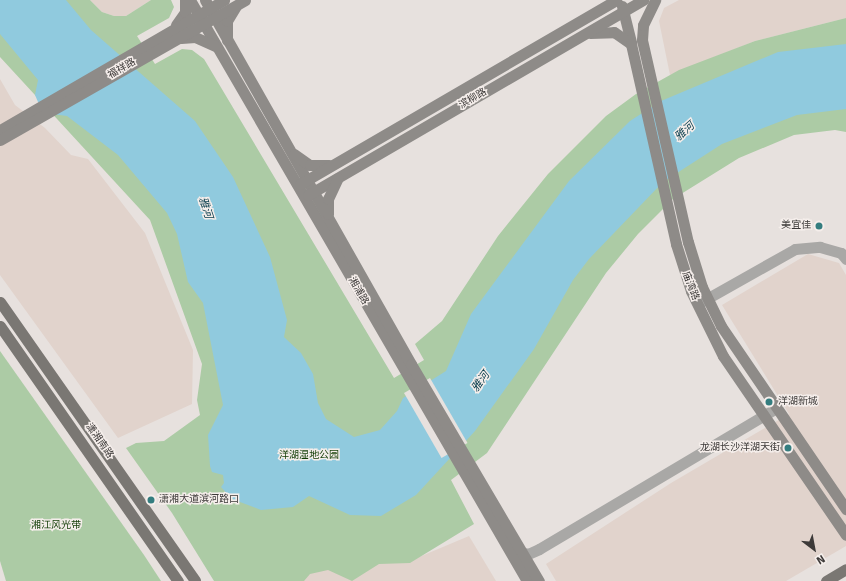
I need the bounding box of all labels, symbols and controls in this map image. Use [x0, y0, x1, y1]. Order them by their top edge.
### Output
street label: 福祥路 [106, 56, 138, 82]
street label: 滨柳路 [457, 86, 489, 112]
water label: 雅河 [672, 120, 698, 144]
water label: 雅河 [195, 195, 215, 221]
place label: 美宜佳 [781, 220, 811, 232]
marker: 美宜佳 [814, 221, 824, 231]
street label: 庙湾路 [679, 270, 701, 302]
street label: 湘浦路 [345, 275, 371, 307]
water label: 雅河 [469, 369, 493, 395]
marker: 洋湖新城 [763, 396, 775, 408]
place label: 洋湖新城 [778, 396, 818, 408]
street label: 潇湘南路 [83, 421, 115, 461]
place label: 龙湖长沙洋湖天街 [700, 442, 780, 454]
marker: 龙湖长沙洋湖天街 [783, 443, 793, 453]
park label: 洋湖湿地公园 [279, 450, 339, 462]
place label: 潇湘大道滨河路口 [159, 494, 239, 506]
marker: 潇湘大道滨河路口 [146, 495, 156, 505]
park label: 湘江风光带 [31, 520, 81, 532]
north arrow [794, 529, 834, 569]
text: N [814, 552, 827, 567]

